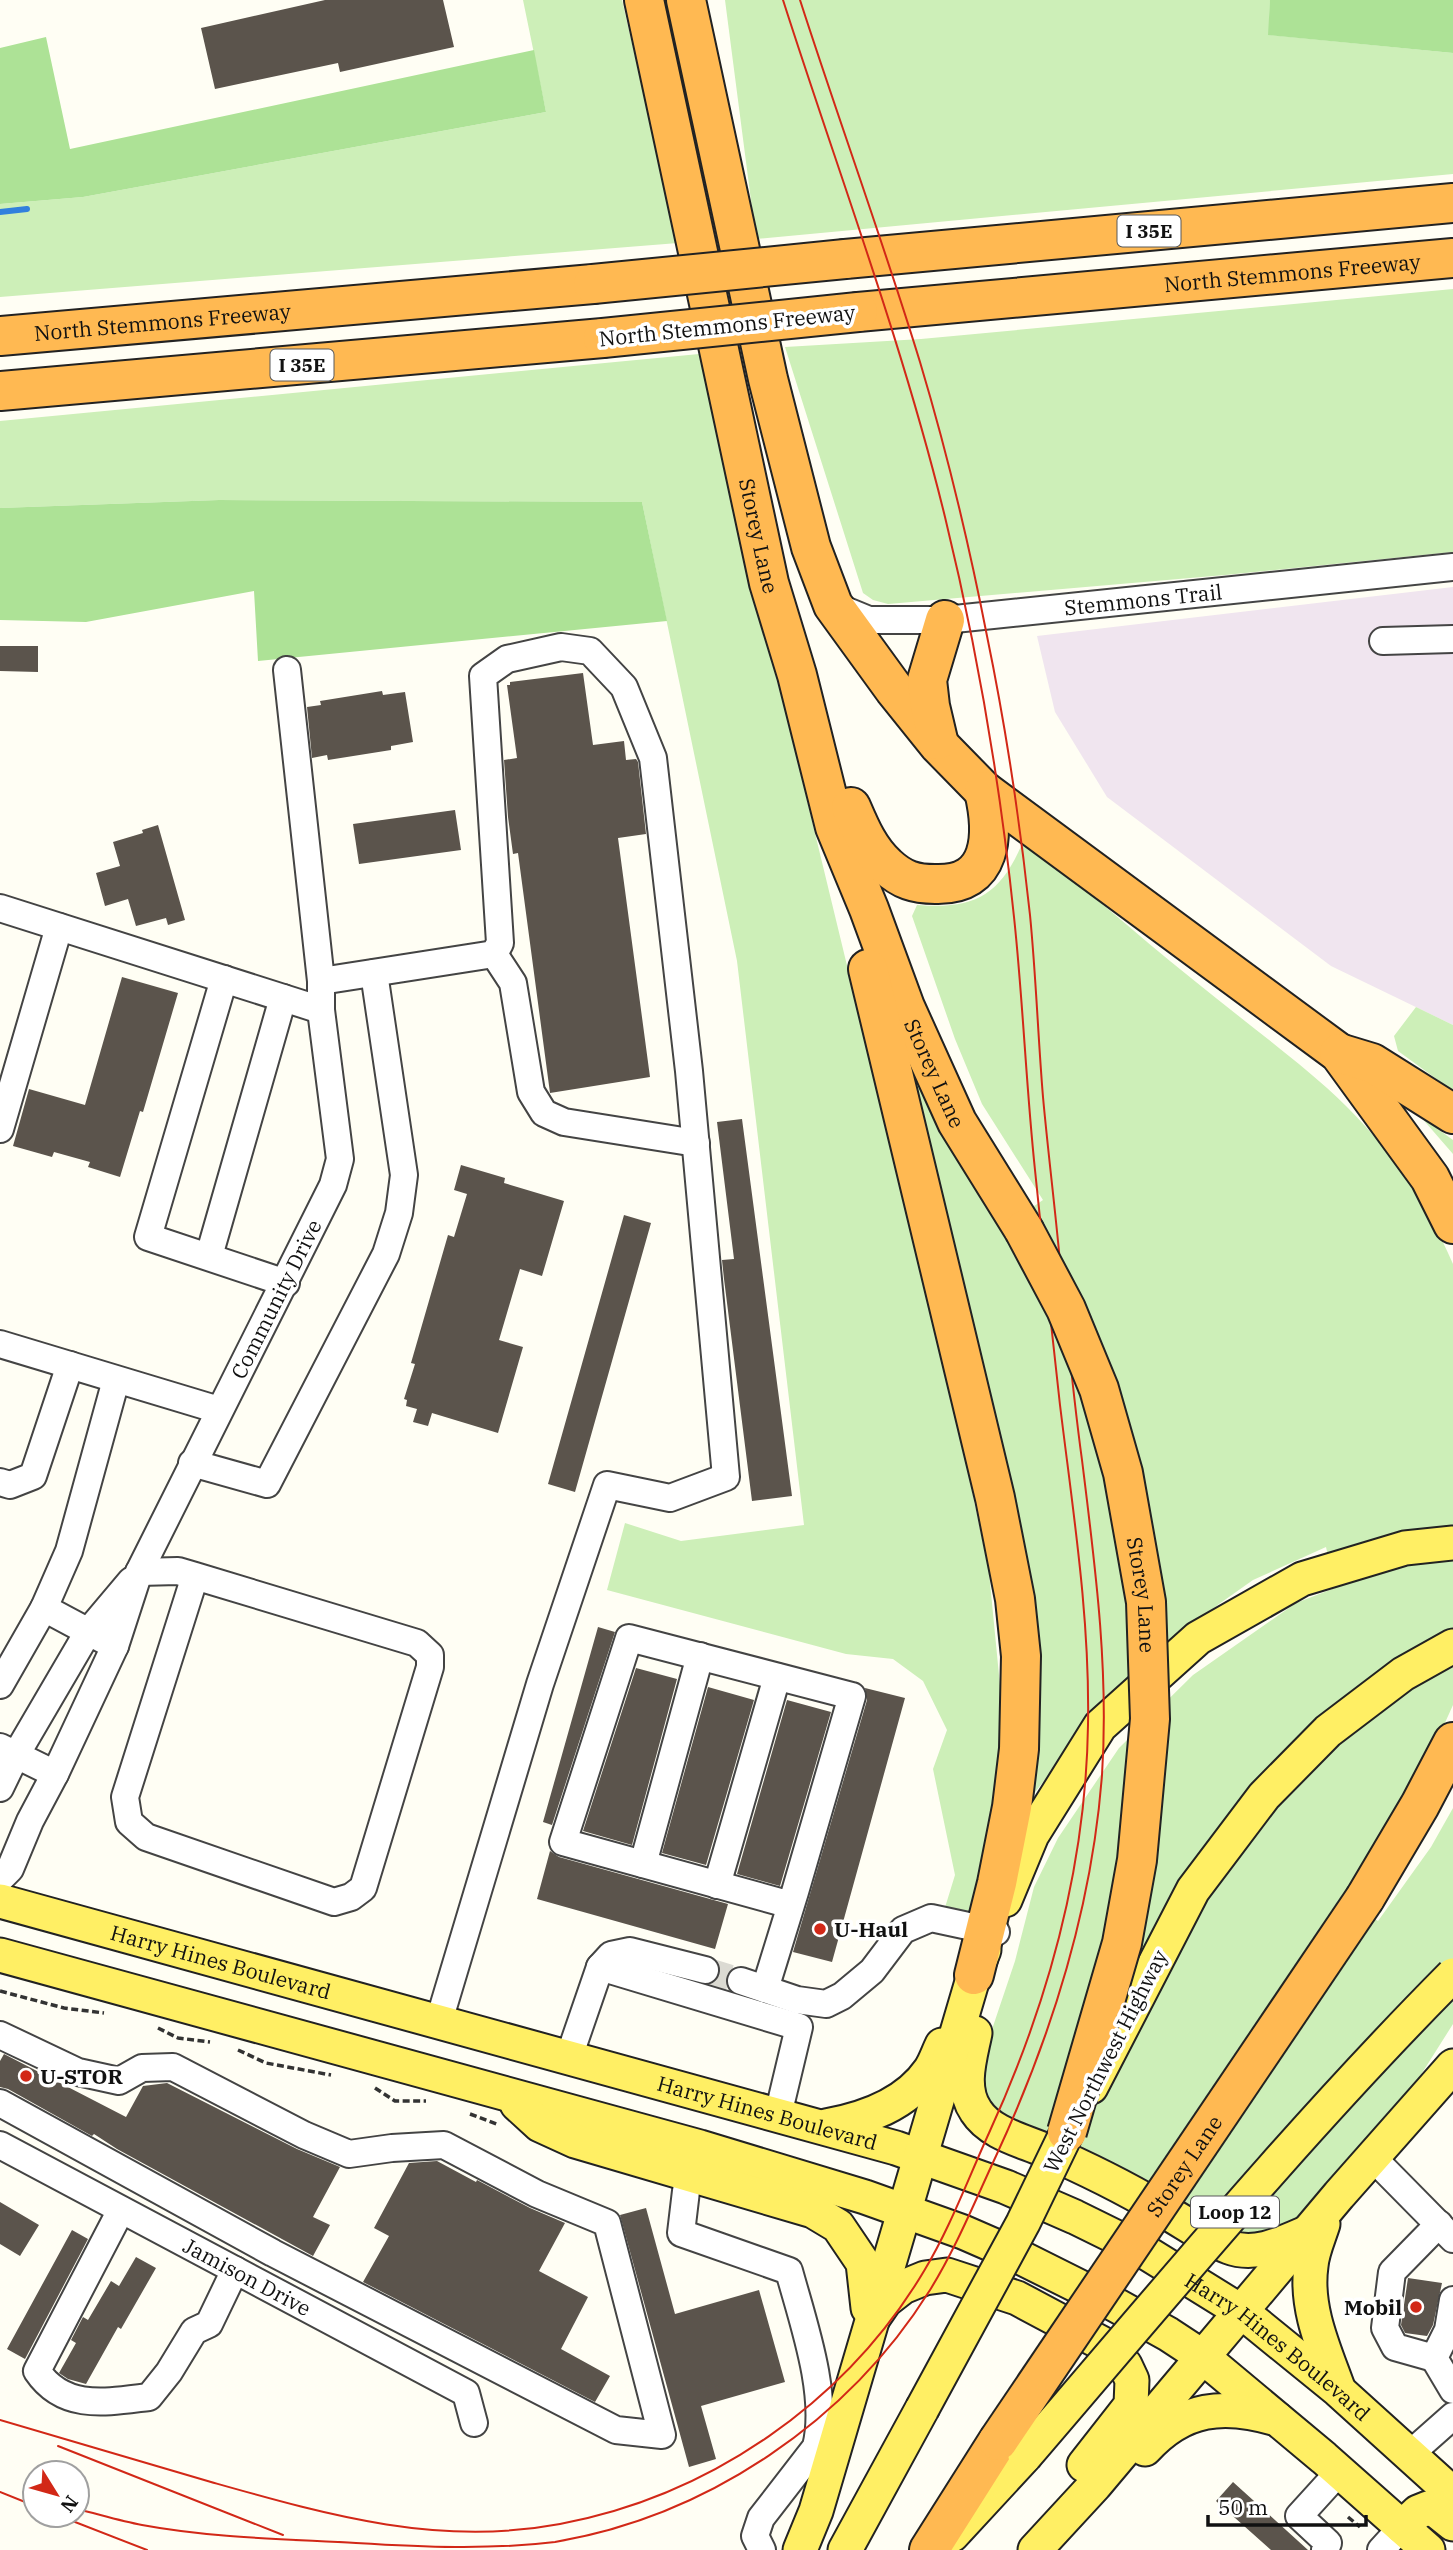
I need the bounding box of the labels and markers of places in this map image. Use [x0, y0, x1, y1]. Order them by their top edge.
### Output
place label: U-Haul [834, 1915, 908, 1943]
marker: U-Haul [812, 1921, 828, 1937]
place label: U-STOR [40, 2062, 123, 2090]
marker: U-STOR [18, 2068, 34, 2084]
place label: Mobil [1344, 2293, 1402, 2321]
marker: Mobil [1408, 2299, 1424, 2315]

